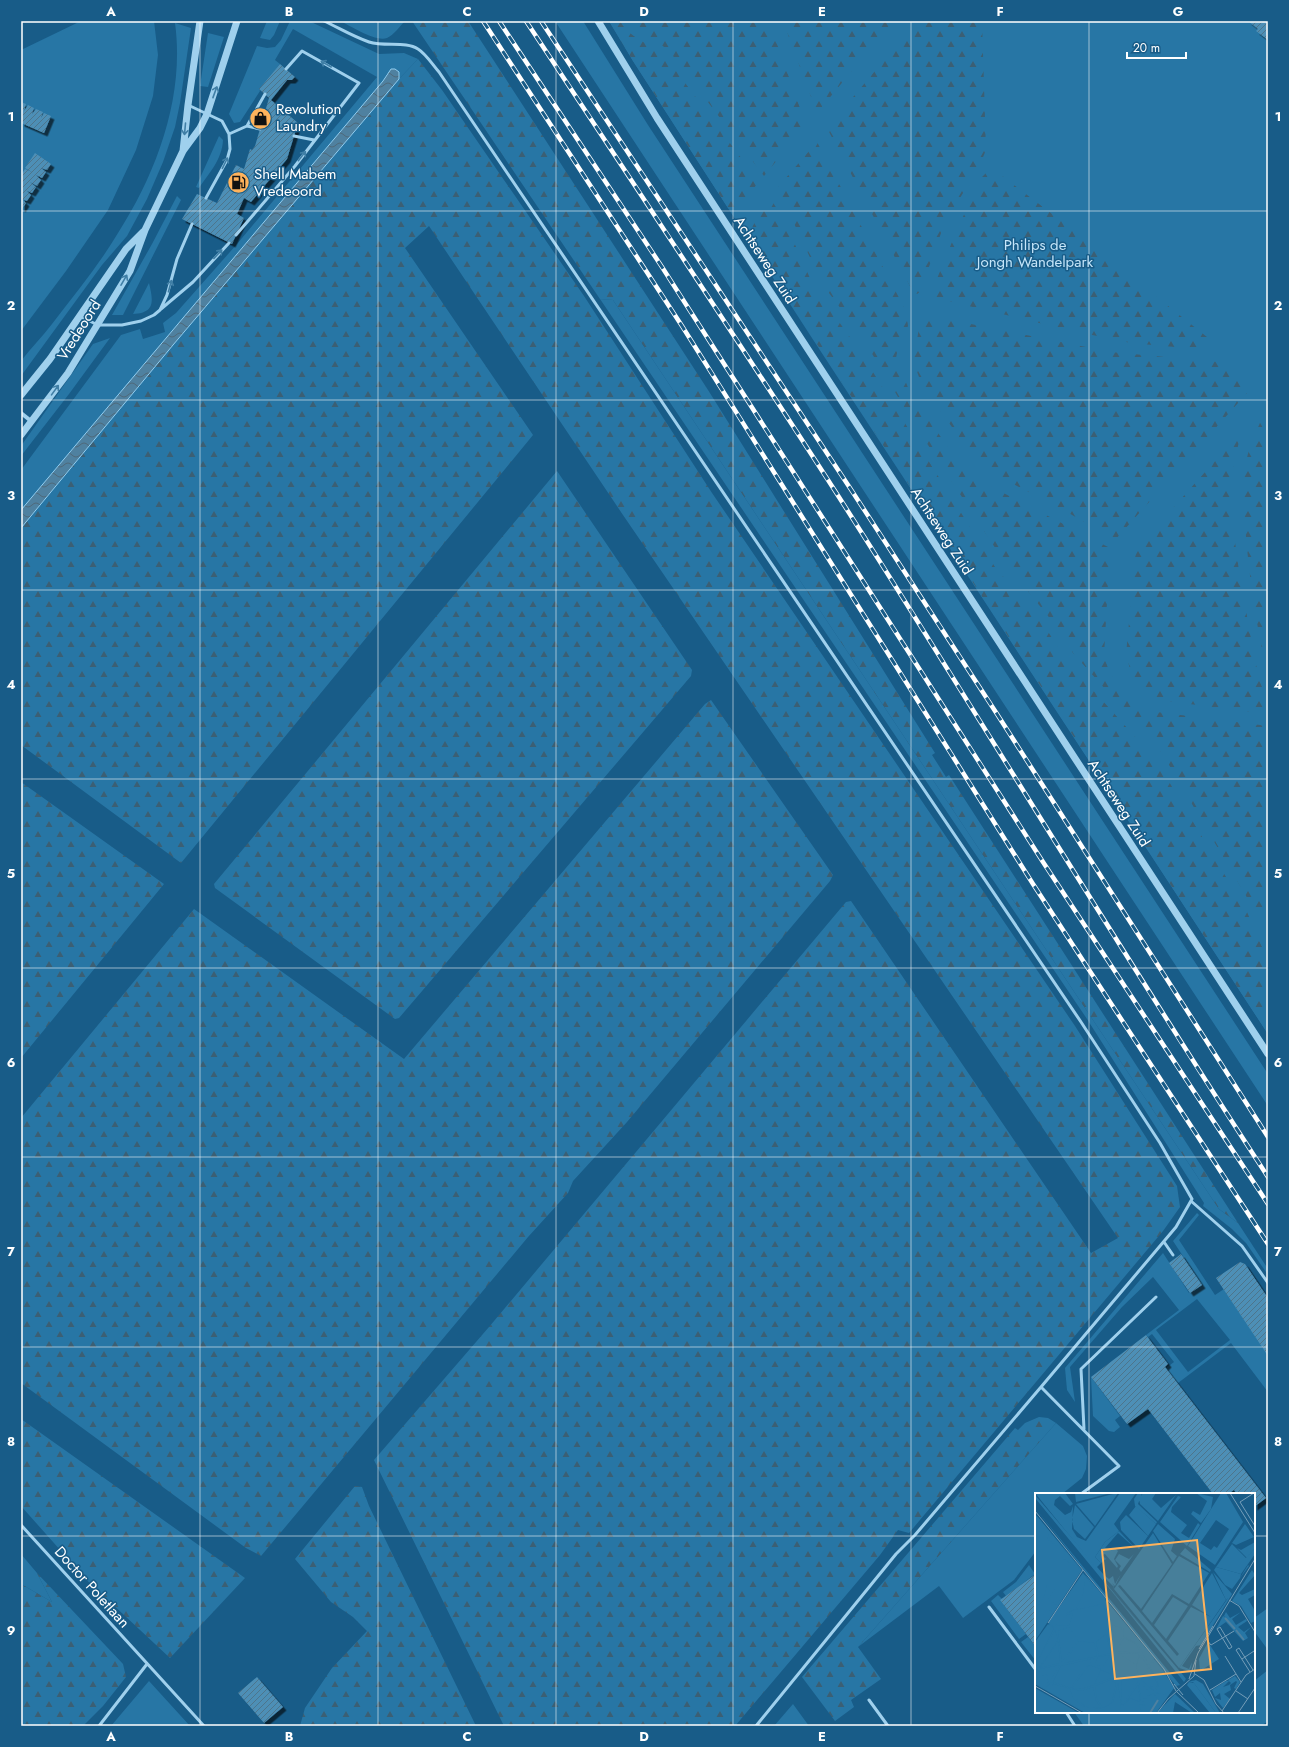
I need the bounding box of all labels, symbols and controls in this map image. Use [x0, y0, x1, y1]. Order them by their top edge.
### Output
text: A [105, 2, 116, 21]
text: B [285, 2, 294, 21]
text: C [462, 2, 472, 21]
text: D [639, 2, 649, 21]
text: E [818, 2, 826, 21]
text: F [996, 2, 1004, 21]
text: G [1173, 2, 1184, 21]
scale bar [1127, 34, 1186, 60]
text: 20 m [1133, 39, 1160, 57]
one-way arrow [320, 60, 332, 68]
one-way arrow [211, 87, 219, 99]
place label: Revolution Laundry [276, 98, 341, 137]
shop icon: Revolution Laundry [248, 105, 274, 131]
text: 1 [8, 107, 14, 126]
text: 1 [1275, 107, 1281, 126]
one-way arrow [182, 122, 189, 135]
one-way arrow [298, 151, 306, 162]
one-way arrow [222, 158, 229, 170]
place label: Shell Mabem Vredeoord [254, 163, 337, 202]
fuel station icon: Shell Mabem Vredeoord [225, 170, 251, 196]
street label: Achtseweg Zuid [728, 212, 802, 308]
park label: Philips de Jongh Wandelpark [975, 234, 1094, 273]
one-way arrow [214, 249, 223, 259]
one-way arrow [121, 274, 129, 286]
one-way arrow [166, 280, 174, 293]
street label: Vredeoord [52, 295, 106, 365]
text: 2 [7, 296, 15, 315]
text: 2 [1274, 296, 1282, 315]
one-way arrow [51, 385, 59, 396]
street label: Achtseweg Zuid [905, 483, 979, 579]
text: 3 [7, 486, 15, 505]
text: 3 [1274, 486, 1282, 505]
text: 4 [6, 675, 16, 694]
text: 4 [1273, 675, 1283, 694]
street label: Achtseweg Zuid [1082, 755, 1156, 851]
text: 5 [7, 864, 15, 883]
text: 5 [1274, 864, 1282, 883]
text: 6 [7, 1053, 16, 1072]
text: 6 [1274, 1053, 1283, 1072]
text: 7 [7, 1242, 15, 1261]
text: 7 [1274, 1242, 1282, 1261]
text: 8 [7, 1432, 15, 1451]
text: 8 [1274, 1432, 1282, 1451]
inset map [1035, 1493, 1255, 1713]
street label: Doctor Poletlaan [49, 1541, 135, 1633]
text: 9 [7, 1621, 16, 1640]
text: 9 [1274, 1621, 1283, 1640]
text: A [105, 1727, 116, 1746]
text: B [285, 1727, 294, 1746]
text: C [462, 1727, 472, 1746]
text: D [639, 1727, 649, 1746]
text: E [818, 1727, 826, 1746]
text: F [996, 1727, 1004, 1746]
text: G [1173, 1727, 1184, 1746]

